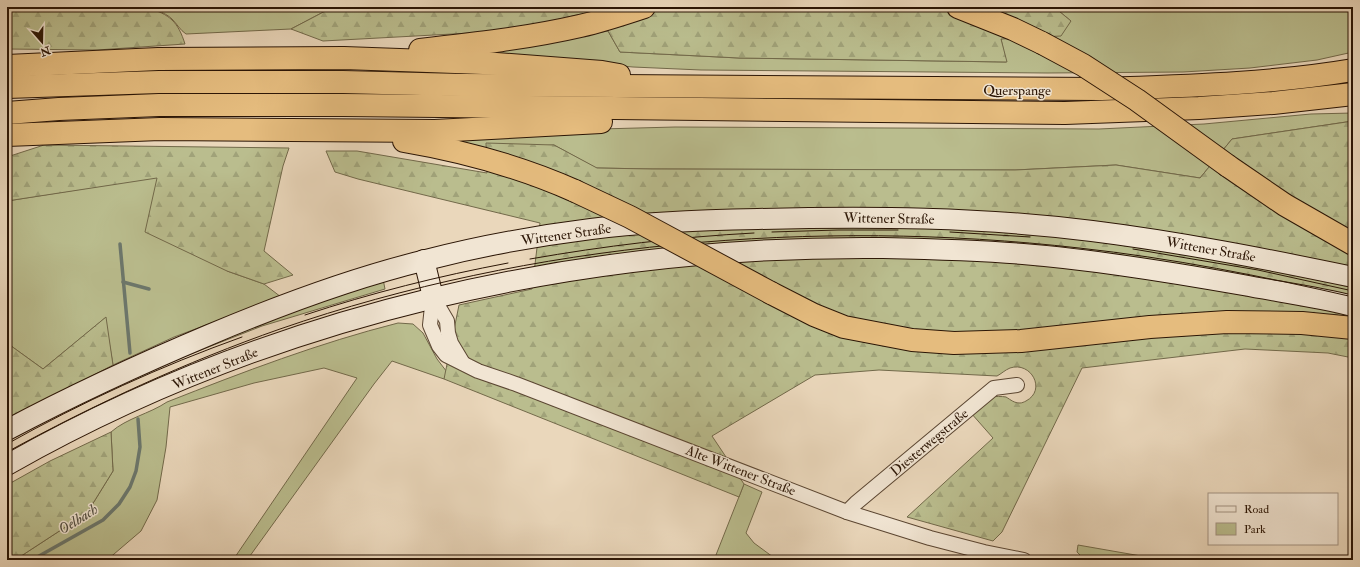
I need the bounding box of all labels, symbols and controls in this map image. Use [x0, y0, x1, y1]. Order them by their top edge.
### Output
north arrow [22, 22, 62, 62]
text: N [37, 43, 53, 59]
street label: Querspange [983, 82, 1051, 100]
street label: Wittener Straße [842, 209, 935, 228]
street label: Wittener Straße [519, 220, 612, 249]
street label: Wittener Straße [1164, 233, 1257, 266]
street label: Wittener Straße [169, 344, 261, 394]
street label: Diesterwegstraße [887, 405, 972, 480]
street label: Alte Wittener Straße [682, 441, 798, 499]
legend [1208, 493, 1338, 545]
water label: Oelbach [55, 500, 102, 539]
text: Road [1244, 502, 1269, 517]
text: Park [1244, 522, 1266, 537]

